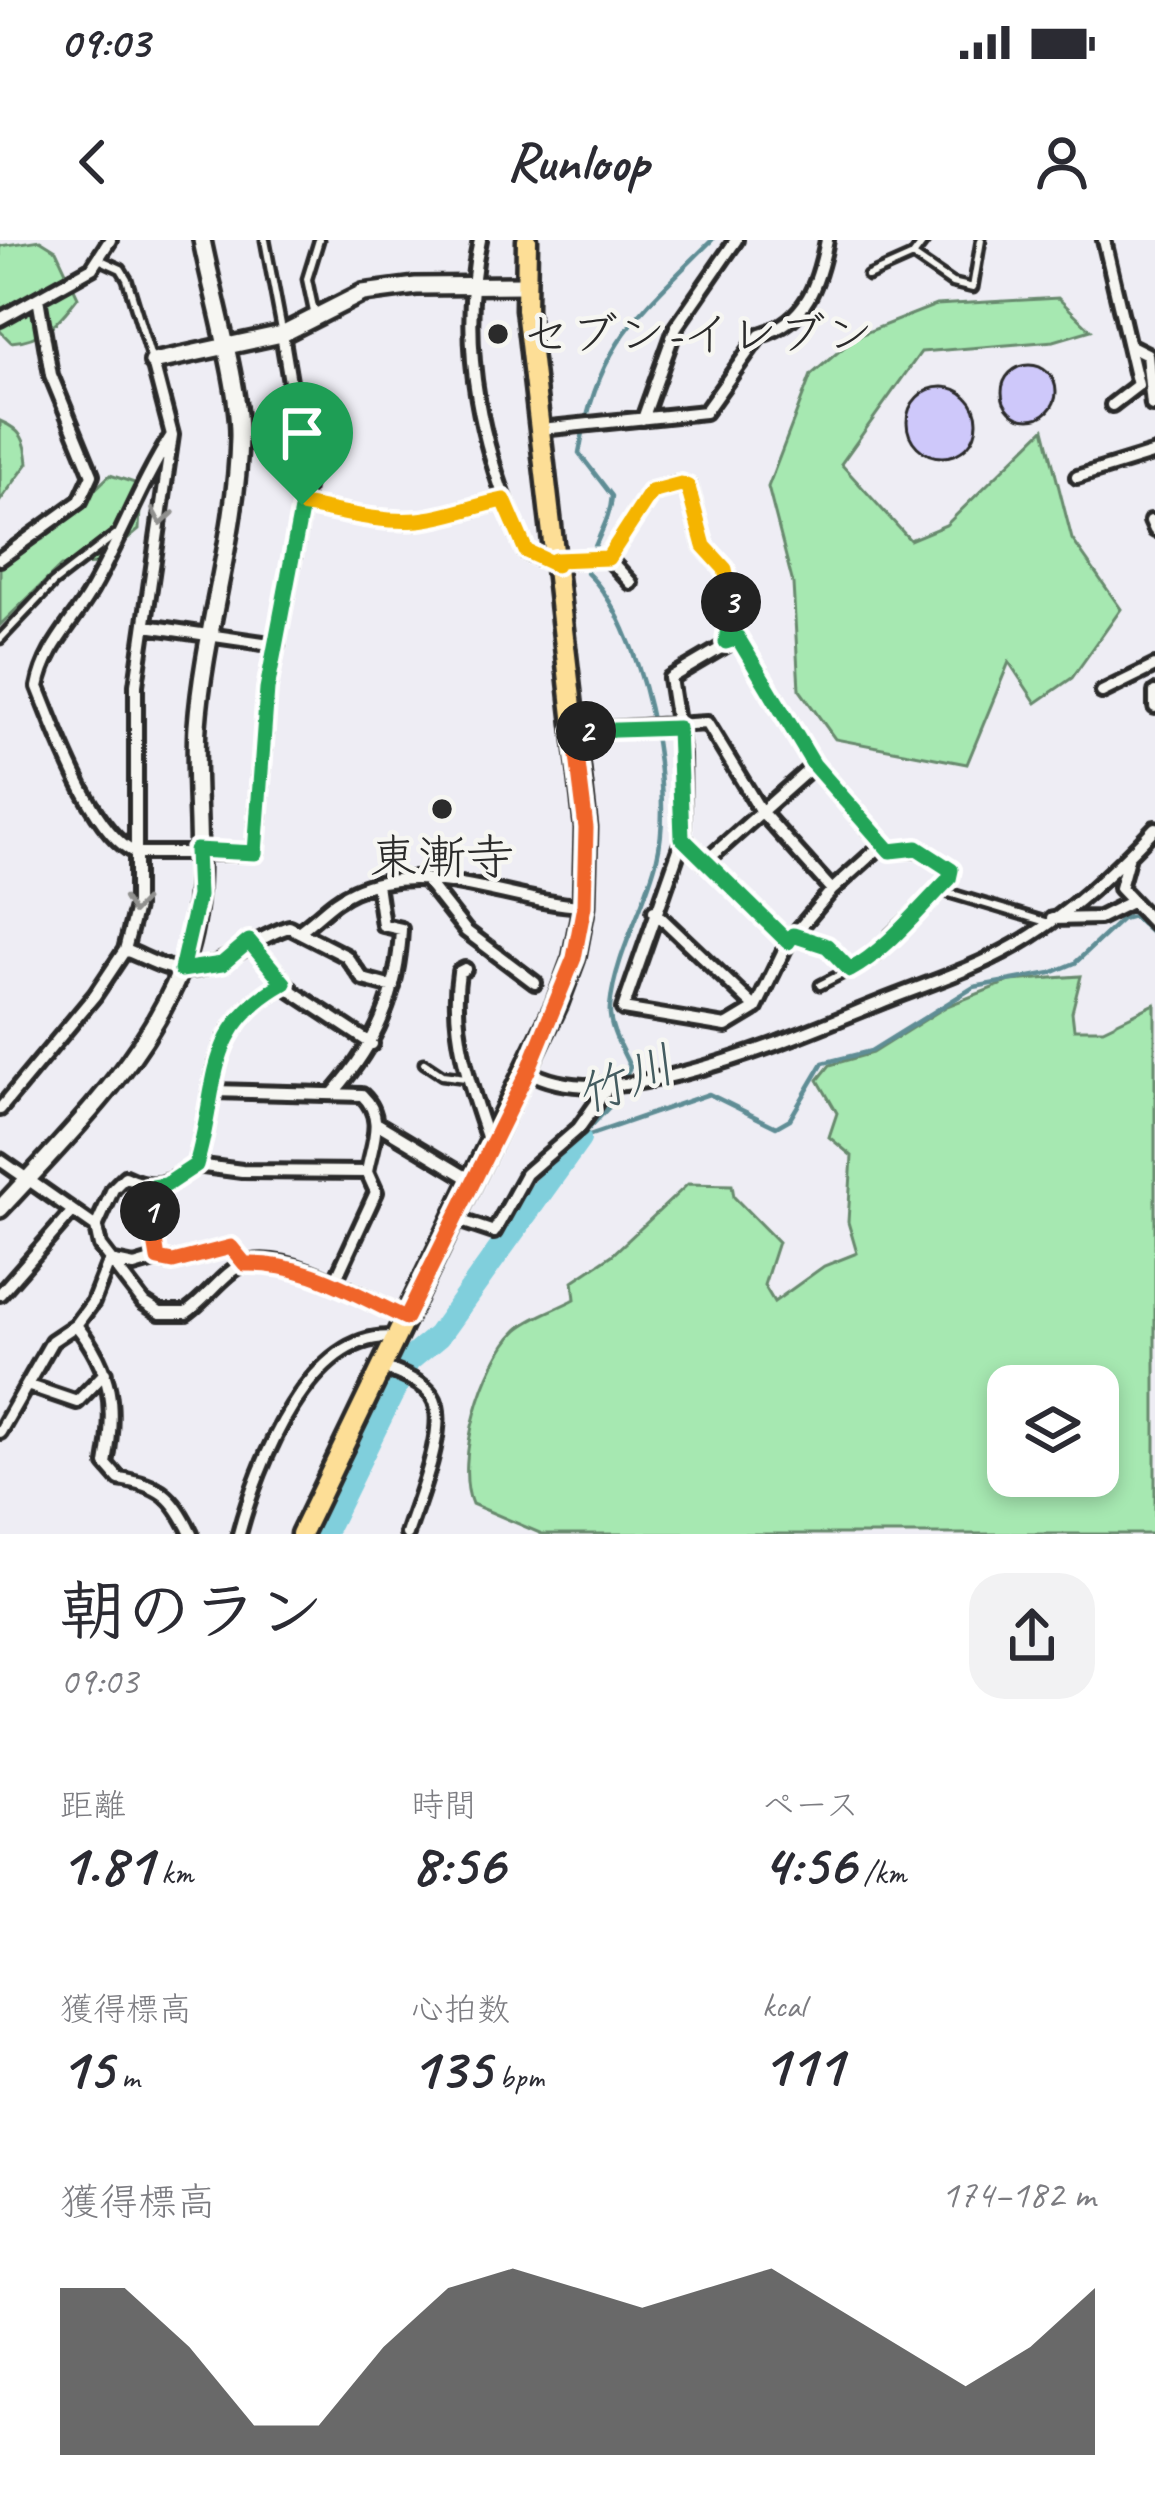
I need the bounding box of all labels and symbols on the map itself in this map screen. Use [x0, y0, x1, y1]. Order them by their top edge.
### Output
place label: セブン-イレブン [522, 304, 874, 364]
marker: セブン-イレブン [485, 321, 511, 347]
pin [251, 382, 353, 505]
one-way arrow [150, 507, 175, 527]
pin: 3 [701, 572, 761, 632]
pin: 2 [556, 701, 616, 761]
marker: 東漸寺 [429, 796, 455, 822]
place label: 東漸寺 [370, 827, 514, 887]
one-way arrow [121, 895, 147, 915]
water label: 竹川 [566, 1032, 684, 1128]
pin: 1 [120, 1181, 180, 1241]

